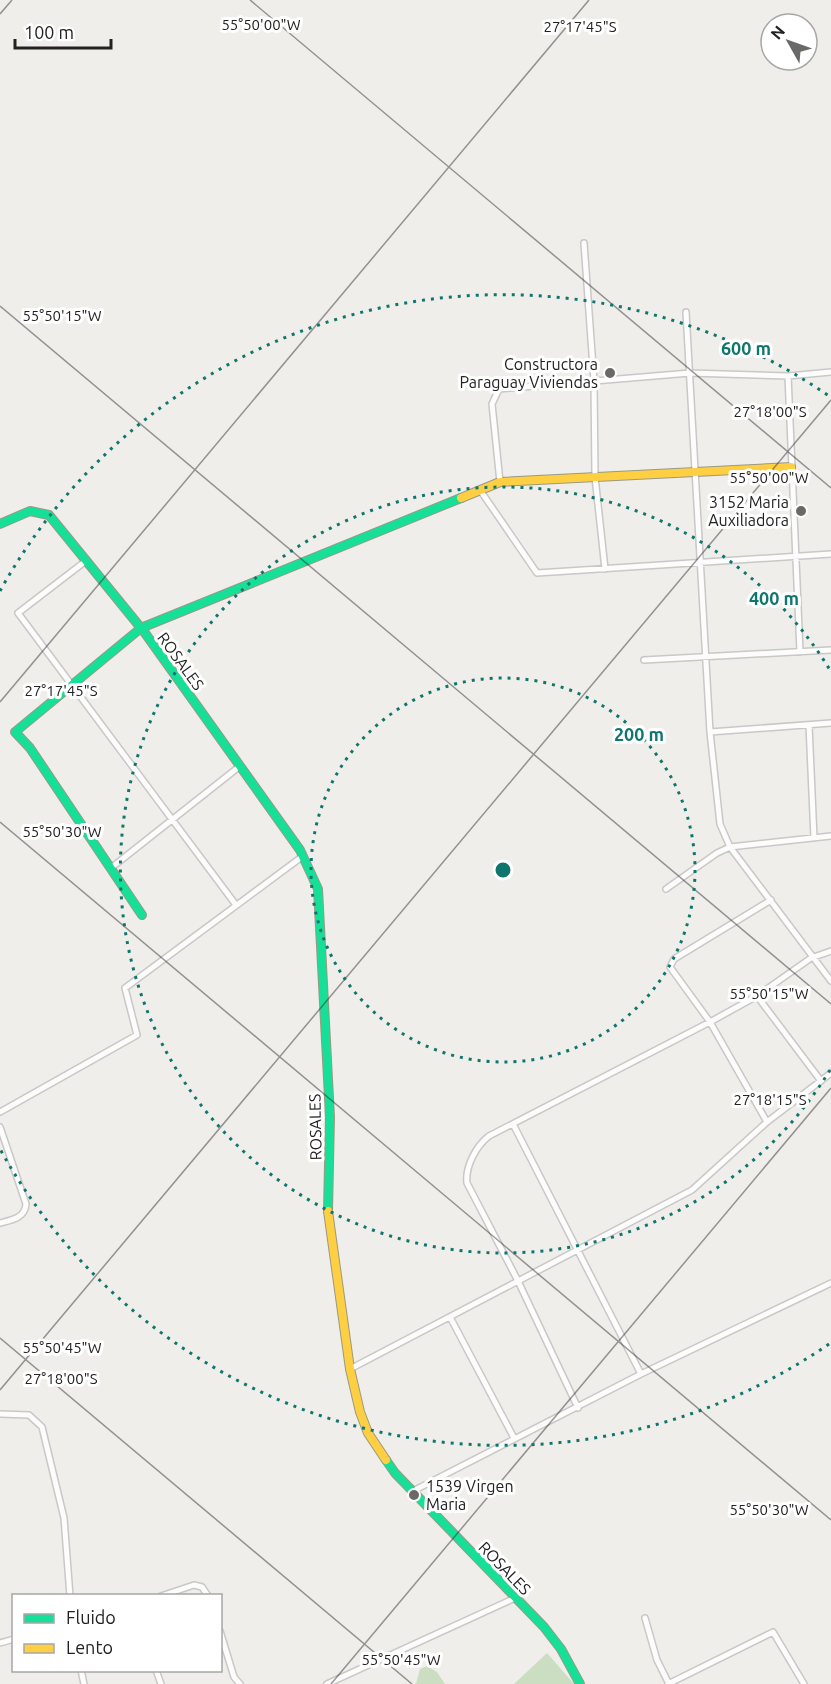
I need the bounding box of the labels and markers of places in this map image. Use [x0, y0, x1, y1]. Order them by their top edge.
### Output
place label: Constructora Paraguay Viviendas [459, 355, 598, 391]
marker: Constructora Paraguay Viviendas [603, 366, 617, 380]
place label: 3152 Maria Auxiliadora [708, 493, 789, 529]
marker: 3152 Maria Auxiliadora [794, 504, 808, 518]
centre of rings [493, 860, 513, 880]
place label: 1539 Virgen Maria [426, 1477, 514, 1513]
marker: 1539 Virgen Maria [407, 1488, 421, 1502]

